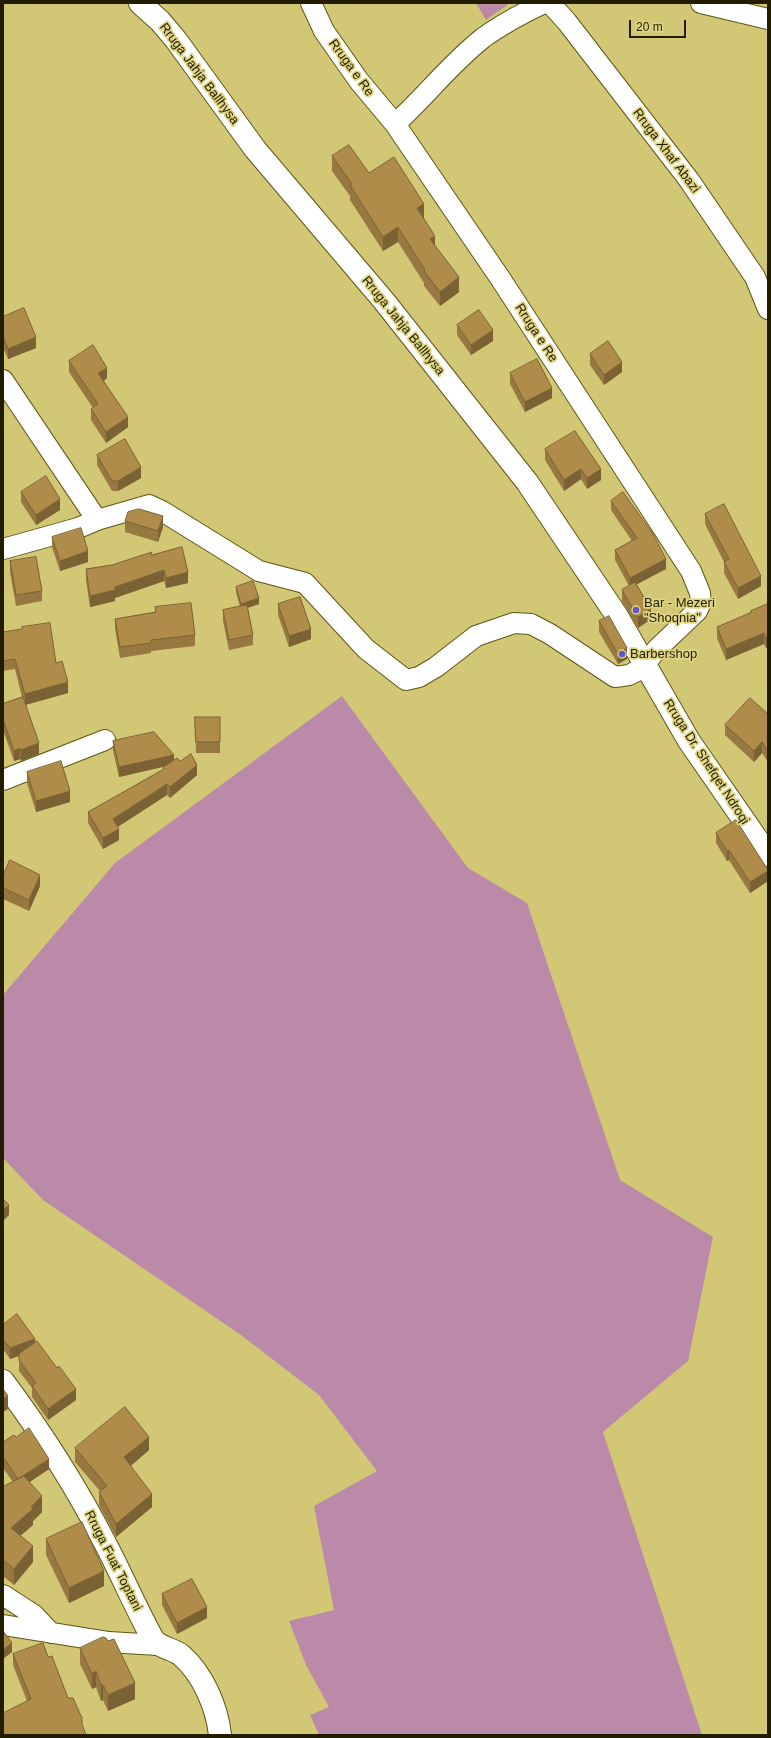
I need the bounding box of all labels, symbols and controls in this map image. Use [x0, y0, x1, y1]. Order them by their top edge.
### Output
scale bar [631, 12, 688, 38]
street label: Rruga Jahja Ballhysa [156, 20, 242, 128]
text: 20 m [636, 20, 663, 34]
street label: Rruga e Re [325, 37, 377, 99]
street label: Rruga Xhaf Abazi [629, 106, 703, 196]
street label: Rruga Jahja Ballhysa [358, 273, 448, 379]
street label: Rruga e Re [511, 301, 561, 365]
place label: Bar - Mezeri "Shoqnia" [644, 595, 715, 626]
marker: Bar - Mezeri "Shoqnia" [631, 605, 641, 615]
place label: Barbershop [630, 646, 697, 662]
marker: Barbershop [617, 649, 627, 659]
street label: Rruga Dr. Shefqet Ndroqi [660, 697, 752, 827]
street label: Rruga Fuat Toptani [81, 1508, 145, 1614]

